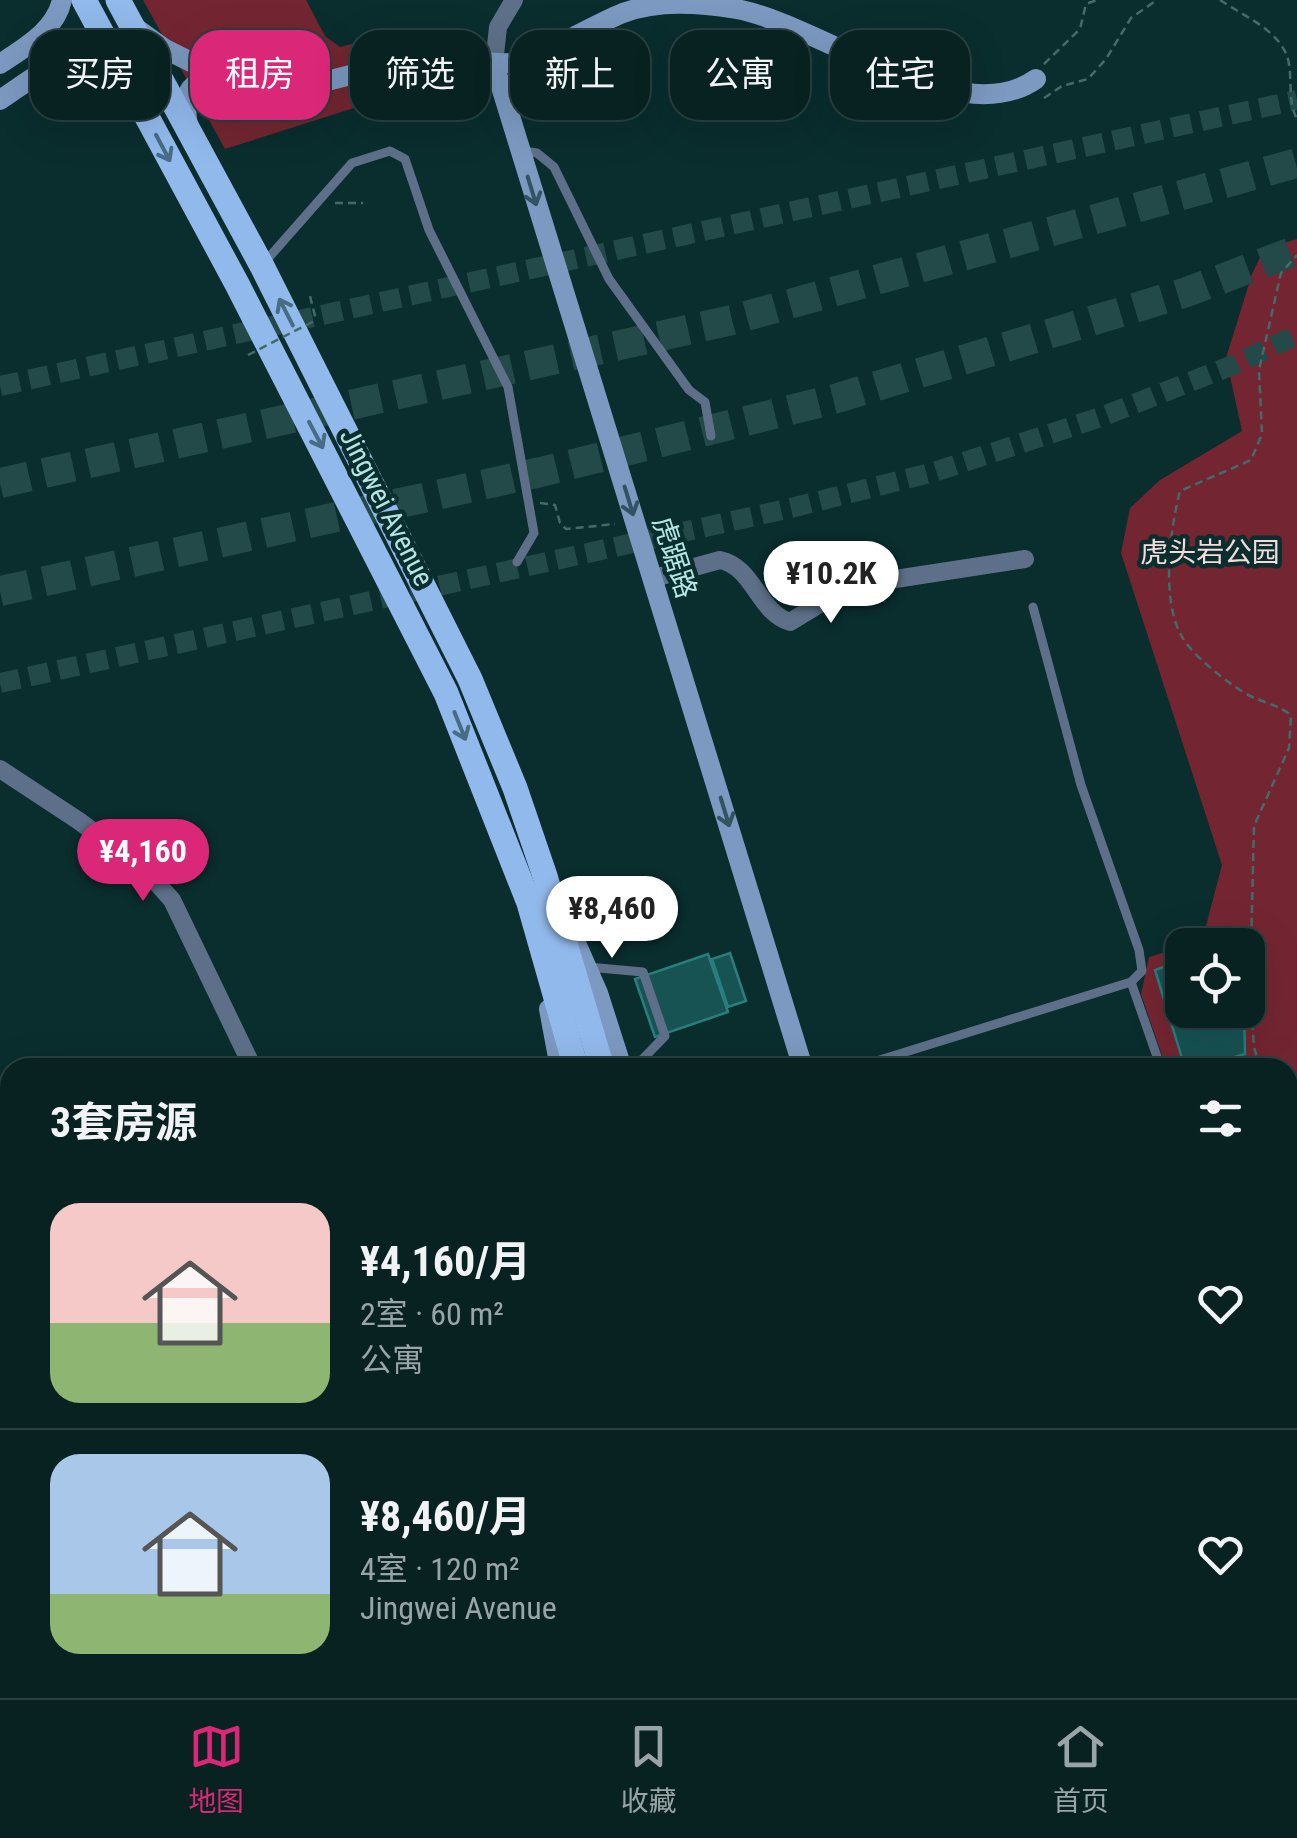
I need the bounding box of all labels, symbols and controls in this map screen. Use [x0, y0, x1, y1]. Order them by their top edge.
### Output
chip: 买房 [30, 30, 170, 120]
chip: 租房 [190, 30, 330, 120]
chip: 筛选 [350, 30, 490, 120]
chip: 新上 [510, 30, 650, 120]
chip: 公寓 [670, 30, 810, 120]
chip: 住宅 [830, 30, 970, 120]
one-way arrow [154, 132, 174, 162]
one-way arrow [525, 175, 543, 206]
one-way arrow [275, 297, 294, 327]
one-way arrow [306, 419, 326, 449]
street label: Jingwei Avenue [333, 423, 440, 591]
one-way arrow [621, 485, 639, 516]
street label: 虎踞路 [646, 512, 703, 602]
park label: 虎头岩公园 [1140, 536, 1280, 569]
pin: ¥10.2K [750, 541, 912, 626]
text: ¥10.2K [786, 554, 876, 592]
one-way arrow [452, 710, 470, 741]
one-way arrow [717, 795, 735, 827]
pin: ¥4,160 [62, 819, 224, 904]
text: ¥4,160 [99, 832, 187, 870]
pin: ¥8,460 [531, 876, 693, 961]
text: ¥8,460 [568, 889, 656, 927]
map controls [1165, 928, 1265, 1028]
button: locate [1165, 928, 1265, 1028]
icon: filters [1193, 1091, 1248, 1146]
text: 3套房源 [50, 1098, 197, 1147]
text: ¥4,160/月 [360, 1237, 531, 1286]
icon: home [130, 1243, 250, 1363]
icon: heart [1193, 1276, 1248, 1331]
text: 2室 · 60 m² [360, 1295, 504, 1333]
text: 公寓 [360, 1341, 424, 1379]
text: ¥8,460/月 [360, 1492, 531, 1541]
icon: home [130, 1494, 250, 1614]
icon: heart [1193, 1527, 1248, 1582]
text: 4室 · 120 m² [360, 1550, 520, 1588]
text: Jingwei Avenue [360, 1589, 557, 1627]
tab: 地图 [188, 1719, 244, 1819]
tab: 收藏 [620, 1719, 677, 1819]
tab: 首页 [1053, 1719, 1109, 1819]

